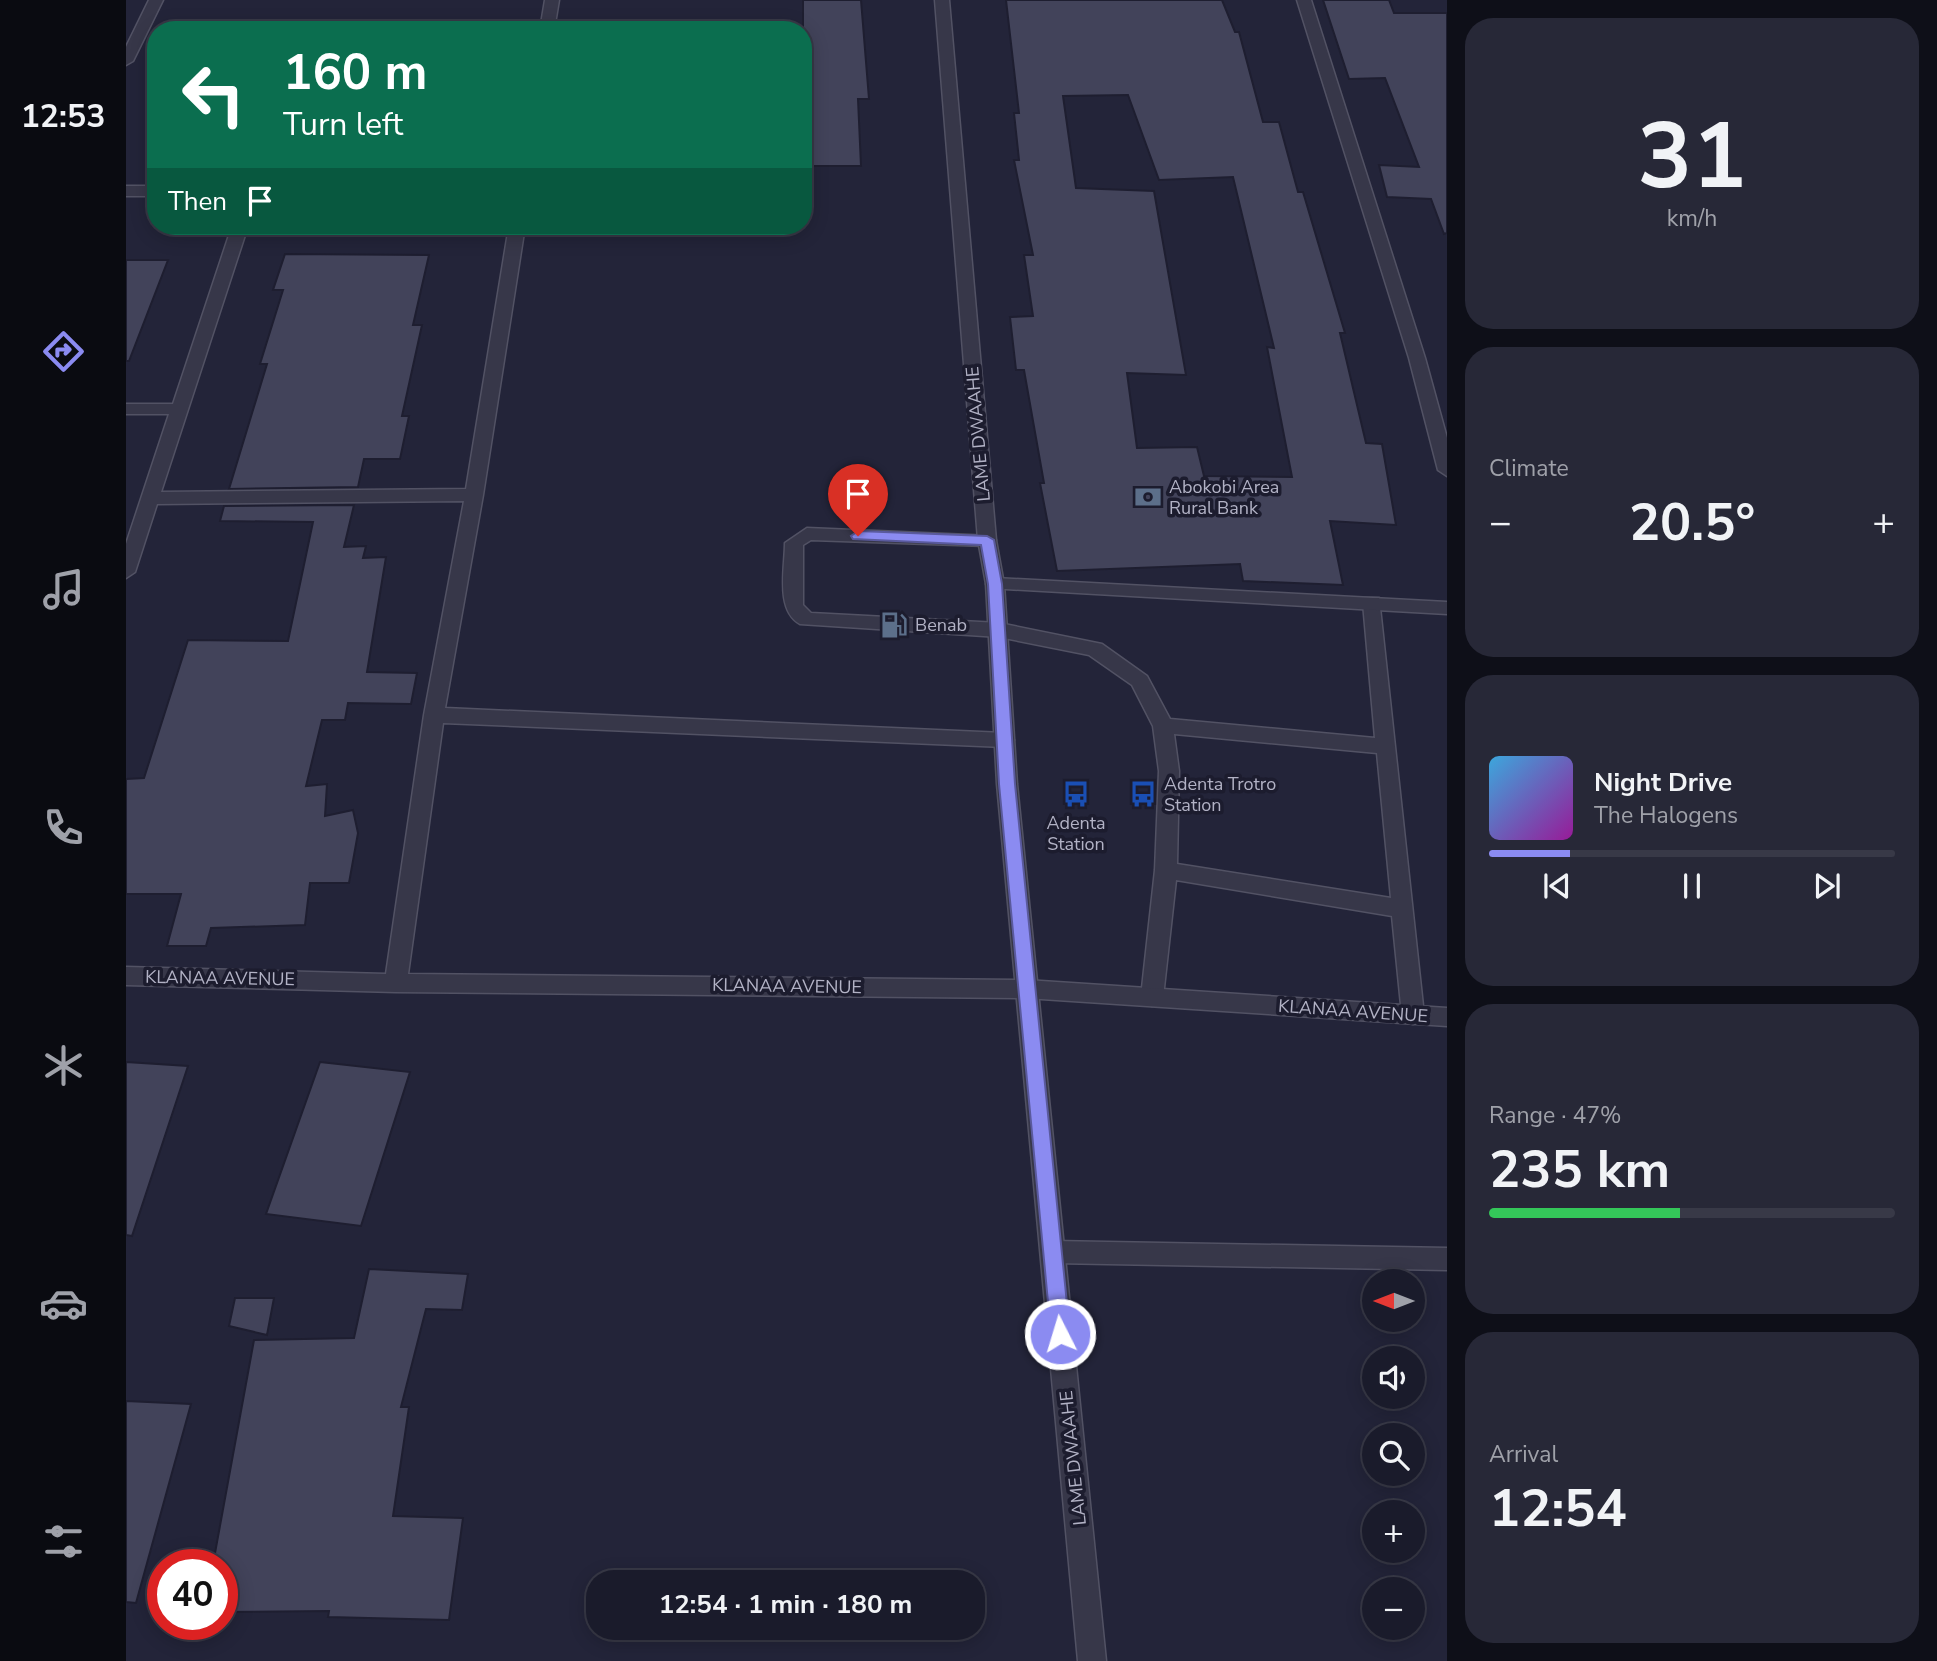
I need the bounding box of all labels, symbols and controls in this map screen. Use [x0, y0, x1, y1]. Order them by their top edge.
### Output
text: 160 m [283, 39, 427, 106]
icon: left [168, 49, 259, 140]
text: 12:53 [21, 95, 105, 138]
text: 31 [1637, 95, 1747, 219]
text: Turn left [283, 103, 403, 146]
icon: arrive [241, 182, 279, 220]
text: Then [168, 184, 227, 219]
text: km/h [1667, 203, 1717, 234]
icon: directions [39, 327, 88, 376]
street label: LAME DWAAHE [960, 366, 996, 502]
text: Climate [1489, 453, 1569, 484]
pin [828, 464, 888, 536]
icon: arrive [839, 475, 877, 513]
place label: Abokobi Area Rural Bank [1169, 475, 1279, 520]
bank icon: Abokobi Area Rural Bank [1133, 482, 1163, 512]
text: 20.5° [1629, 487, 1755, 558]
text: − [1489, 497, 1512, 548]
text: + [1872, 497, 1895, 548]
icon: music [39, 565, 88, 614]
fuel station icon: Benab [879, 610, 909, 640]
place label: Benab [915, 613, 967, 637]
text: Night Drive [1594, 765, 1732, 800]
place label: Adenta Trotro Station [1164, 772, 1276, 817]
bus stop icon: Adenta Station [1061, 779, 1091, 809]
bus stop icon: Adenta Trotro Station [1128, 779, 1158, 809]
text: The Halogens [1594, 800, 1738, 831]
icon: phone [39, 803, 88, 852]
place label: Adenta Station [1046, 811, 1106, 856]
icon: previous [1538, 867, 1576, 905]
icon: pause [1673, 867, 1711, 905]
icon: next [1808, 867, 1846, 905]
street label: KLANAA AVENUE [145, 965, 295, 991]
street label: KLANAA AVENUE [712, 973, 862, 999]
street label: KLANAA AVENUE [1277, 994, 1429, 1028]
icon: climate [39, 1041, 88, 1090]
text: Range · 47% [1489, 1100, 1621, 1131]
text: 235 km [1489, 1134, 1670, 1205]
north arrow [1362, 1269, 1424, 1332]
map controls [1362, 1269, 1425, 1640]
icon: car [39, 1279, 88, 1328]
position arrow [1023, 1297, 1097, 1371]
button: sound [1362, 1346, 1425, 1409]
street label: LAME DWAAHE [1054, 1389, 1092, 1527]
button: search [1362, 1423, 1425, 1486]
text: Arrival [1489, 1439, 1558, 1470]
text: 12:54 [1489, 1473, 1627, 1544]
button: + [1362, 1500, 1425, 1563]
icon: filters [39, 1517, 88, 1566]
speed limit sign: 40 [147, 1549, 238, 1640]
button: − [1362, 1577, 1425, 1640]
text: 12:54 · 1 min · 180 m [659, 1587, 912, 1622]

